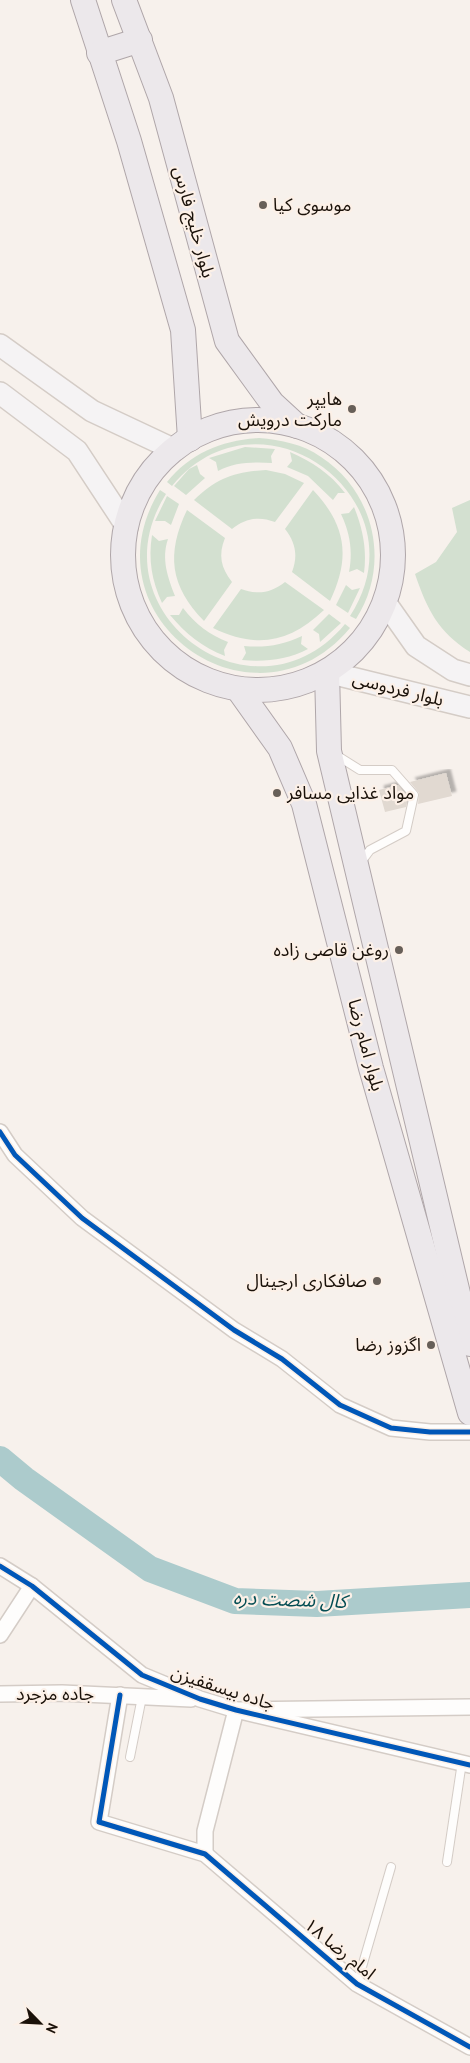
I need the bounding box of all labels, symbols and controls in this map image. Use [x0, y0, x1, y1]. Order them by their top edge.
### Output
street label: بلوار خلیج فارس [167, 163, 220, 281]
place label: موسوی کیا [273, 193, 351, 216]
marker: موسوی کیا [257, 199, 269, 211]
place label: هایپر مارکت درویش [238, 387, 342, 431]
marker: هایپر مارکت درویش [346, 403, 358, 415]
street label: بلوار فردوسی [350, 666, 446, 711]
place label: مواد غذایی مسافر [286, 781, 414, 804]
marker: مواد غذایی مسافر [271, 787, 283, 799]
place label: روغن قاصی زاده [273, 938, 389, 961]
marker: روغن قاصی زاده [393, 944, 405, 956]
street label: بلوار امام رضا [340, 996, 390, 1094]
place label: صافکاری ارجینال [247, 1269, 367, 1292]
marker: صافکاری ارجینال [371, 1275, 383, 1287]
place label: اگزوز رضا [355, 1333, 421, 1356]
marker: اگزوز رضا [425, 1339, 437, 1351]
water label: کال شصت دره [233, 1585, 351, 1613]
street label: جاده بیسقفیزن [169, 1660, 278, 1715]
street label: جاده مزجرد [16, 1682, 94, 1705]
street label: امام رضا ۱۸ [298, 1913, 381, 1987]
north arrow [15, 1998, 65, 2048]
text: N [42, 2020, 62, 2036]

